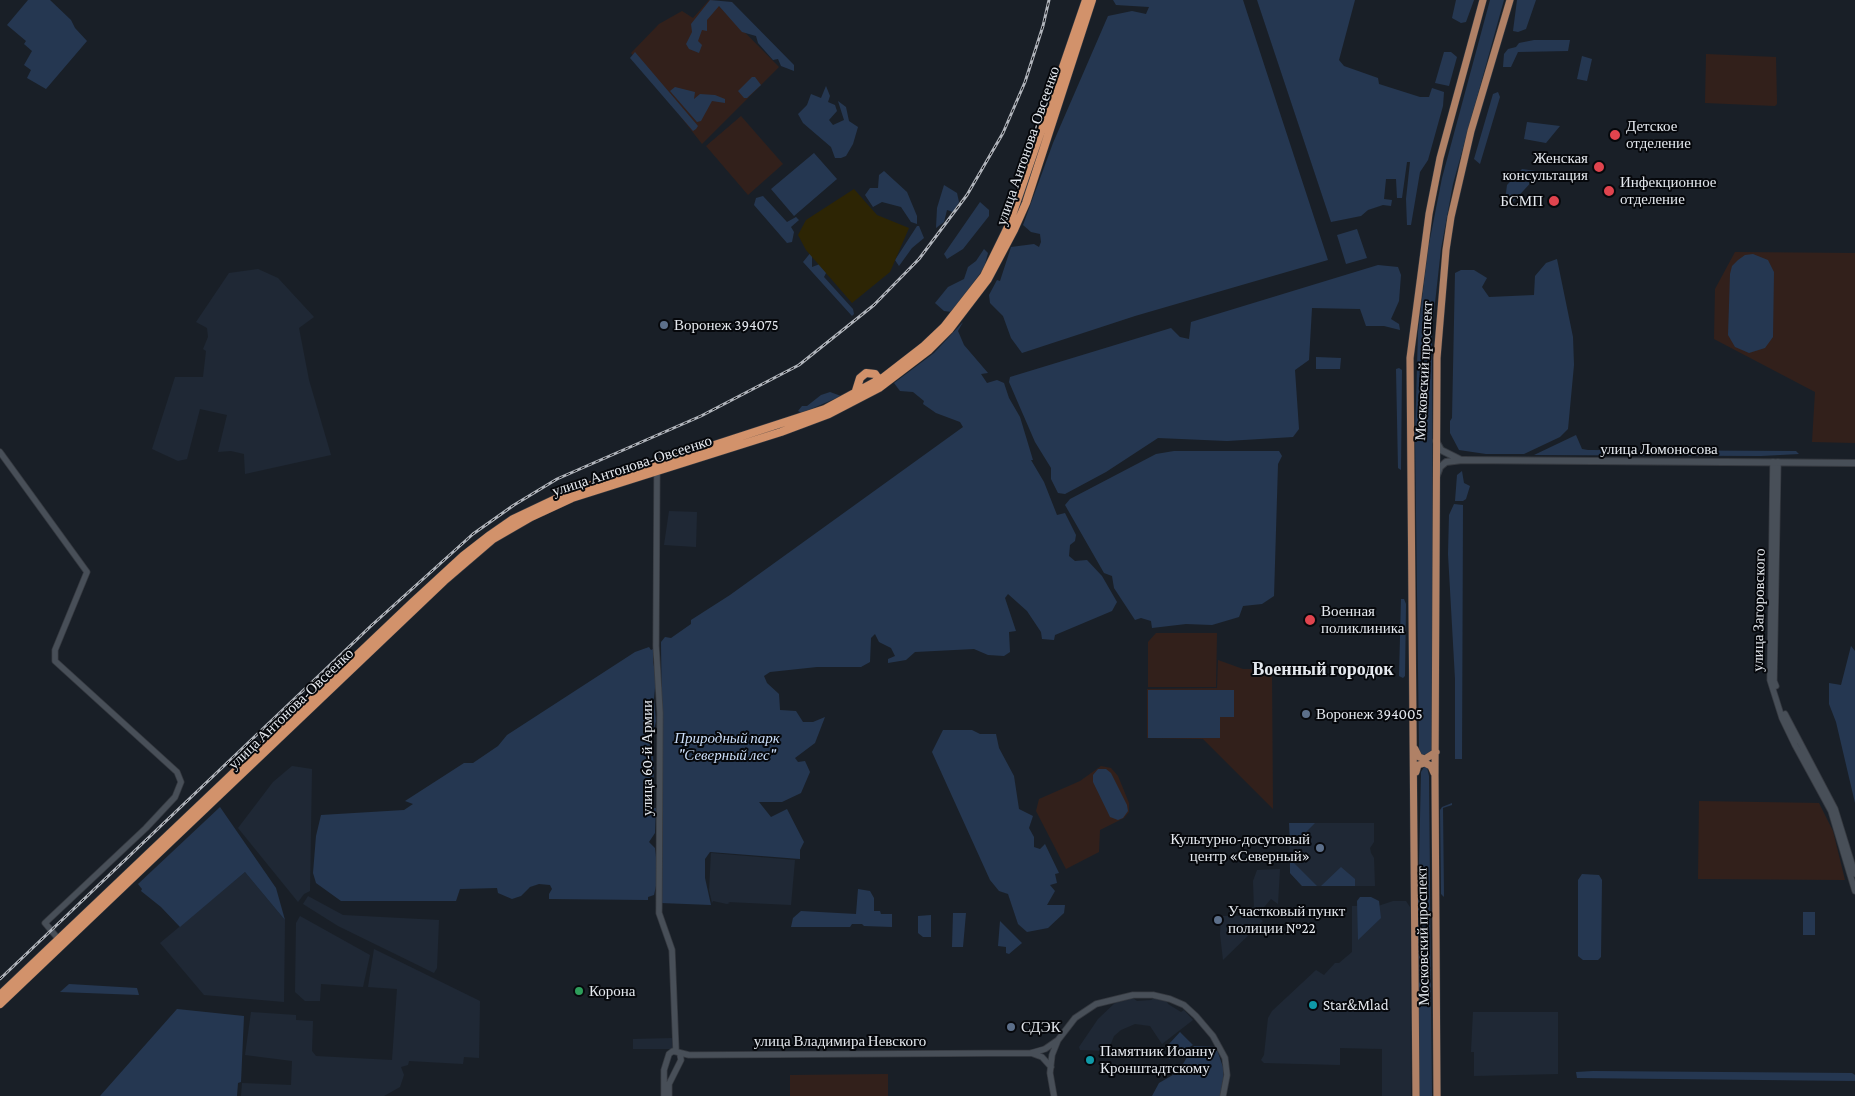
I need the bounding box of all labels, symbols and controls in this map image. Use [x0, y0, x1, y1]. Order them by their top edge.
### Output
street label: улица Антонова-Овсеенко [992, 64, 1064, 228]
place label: Детское отделение [1626, 117, 1691, 152]
marker: Детское отделение [1608, 128, 1622, 142]
place label: Женская консультация [1503, 149, 1588, 184]
marker: Женская консультация [1592, 160, 1606, 174]
place label: Инфекционное отделение [1620, 173, 1716, 208]
marker: Инфекционное отделение [1602, 184, 1616, 198]
place label: БСМП [1500, 192, 1543, 210]
marker: БСМП [1547, 194, 1561, 208]
street label: Московский проспект [1411, 301, 1437, 441]
place label: Воронеж 394075 [674, 316, 779, 334]
marker: Воронеж 394075 [658, 319, 670, 331]
street label: улица Антонова-Овсеенко [550, 432, 714, 500]
street label: улица Ломоносова [1600, 440, 1718, 458]
street label: улица Загоровского [1749, 548, 1769, 672]
place label: Военная поликлиника [1321, 602, 1404, 637]
marker: Военная поликлиника [1303, 613, 1317, 627]
street label: улица Антонова-Овсеенко [225, 644, 357, 774]
district label: Военный городок [1252, 658, 1394, 680]
street label: улица 60-й Армии [638, 700, 656, 816]
place label: Воронеж 394005 [1316, 705, 1423, 723]
marker: Воронеж 394005 [1300, 708, 1312, 720]
park label: Природный парк "Северный лес" [674, 729, 780, 764]
place label: Культурно-досуговый центр «Северный» [1170, 830, 1310, 865]
marker: Культурно-досуговый центр «Северный» [1314, 842, 1326, 854]
street label: Московский проспект [1413, 866, 1433, 1006]
place label: Участковый пункт полиции №22 [1228, 902, 1345, 937]
marker: Участковый пункт полиции №22 [1212, 914, 1224, 926]
place label: Корона [589, 982, 635, 1000]
marker: Корона [573, 985, 585, 997]
place label: Star&Mlad [1323, 996, 1389, 1014]
marker: Star&Mlad [1307, 999, 1319, 1011]
place label: СДЭК [1021, 1018, 1061, 1036]
marker: СДЭК [1005, 1021, 1017, 1033]
street label: улица Владимира Невского [754, 1032, 926, 1050]
place label: Памятник Иоанну Кронштадтскому [1100, 1042, 1215, 1077]
marker: Памятник Иоанну Кронштадтскому [1084, 1054, 1096, 1066]

